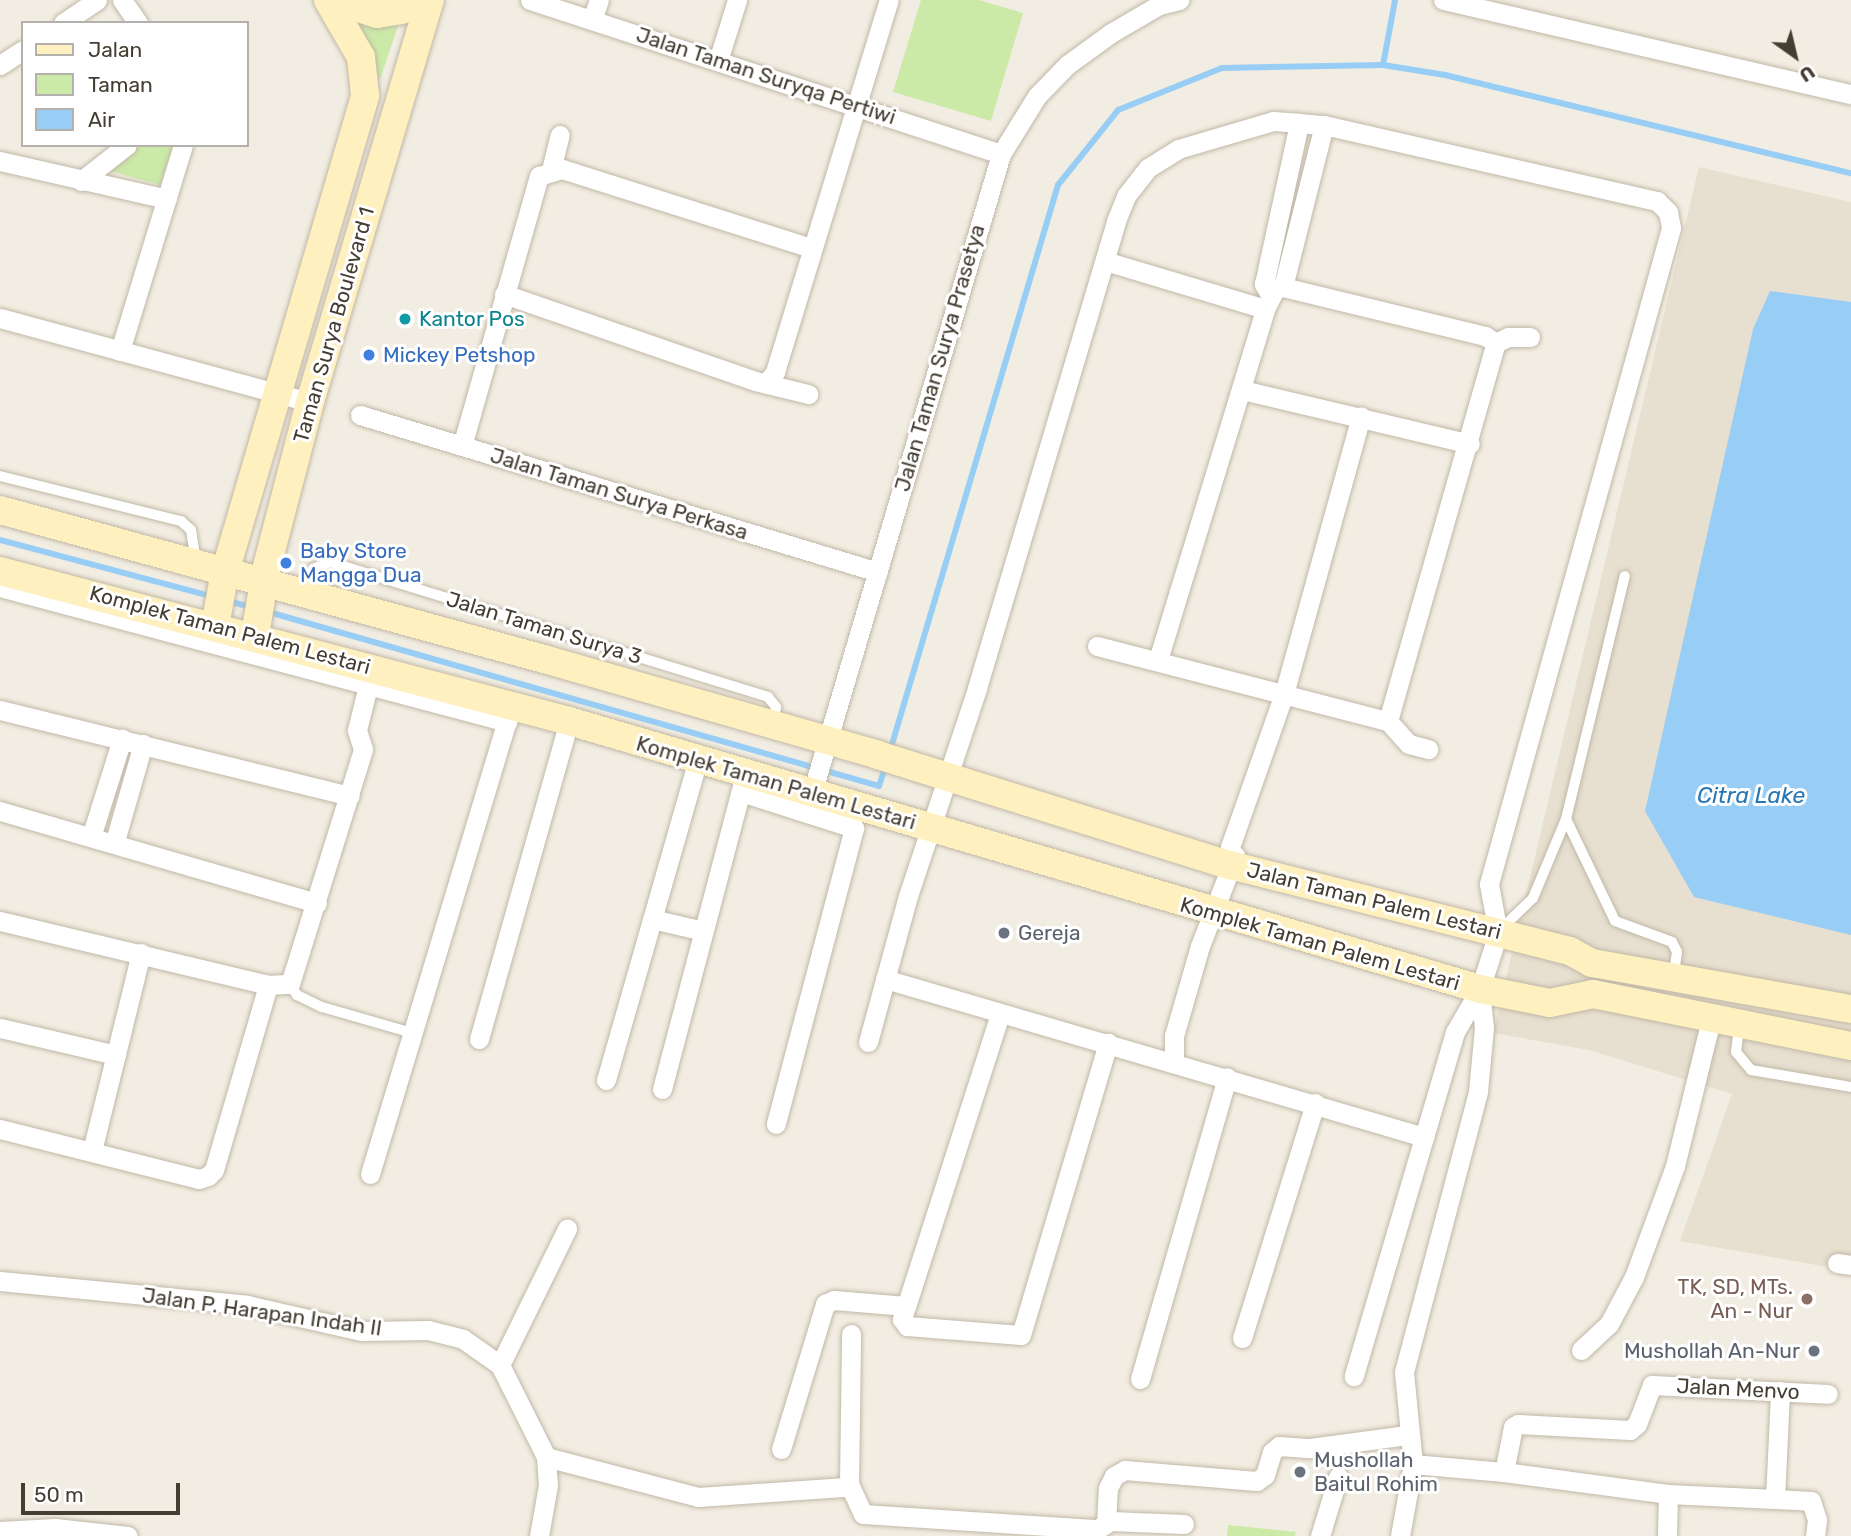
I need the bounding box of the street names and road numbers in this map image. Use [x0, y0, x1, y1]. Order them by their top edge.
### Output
street label: Jalan Taman Suryqa Pertiwi [633, 22, 899, 130]
street label: Taman Surya Boulevard 1 [288, 204, 380, 446]
street label: Jalan Taman Surya Prasetya [890, 221, 990, 495]
street label: Jalan Taman Surya Perkasa [487, 443, 751, 545]
street label: Komplek Taman Palem Lestari [86, 580, 374, 680]
street label: Jalan Taman Surya 3 [443, 586, 645, 670]
street label: Komplek Taman Palem Lestari [633, 731, 919, 835]
street label: Jalan Taman Palem Lestari [1244, 857, 1504, 945]
street label: Komplek Taman Palem Lestari [1177, 892, 1463, 996]
street label: Jalan P. Harapan Indah II [141, 1283, 383, 1341]
street label: Jalan Menvo [1676, 1373, 1800, 1405]

